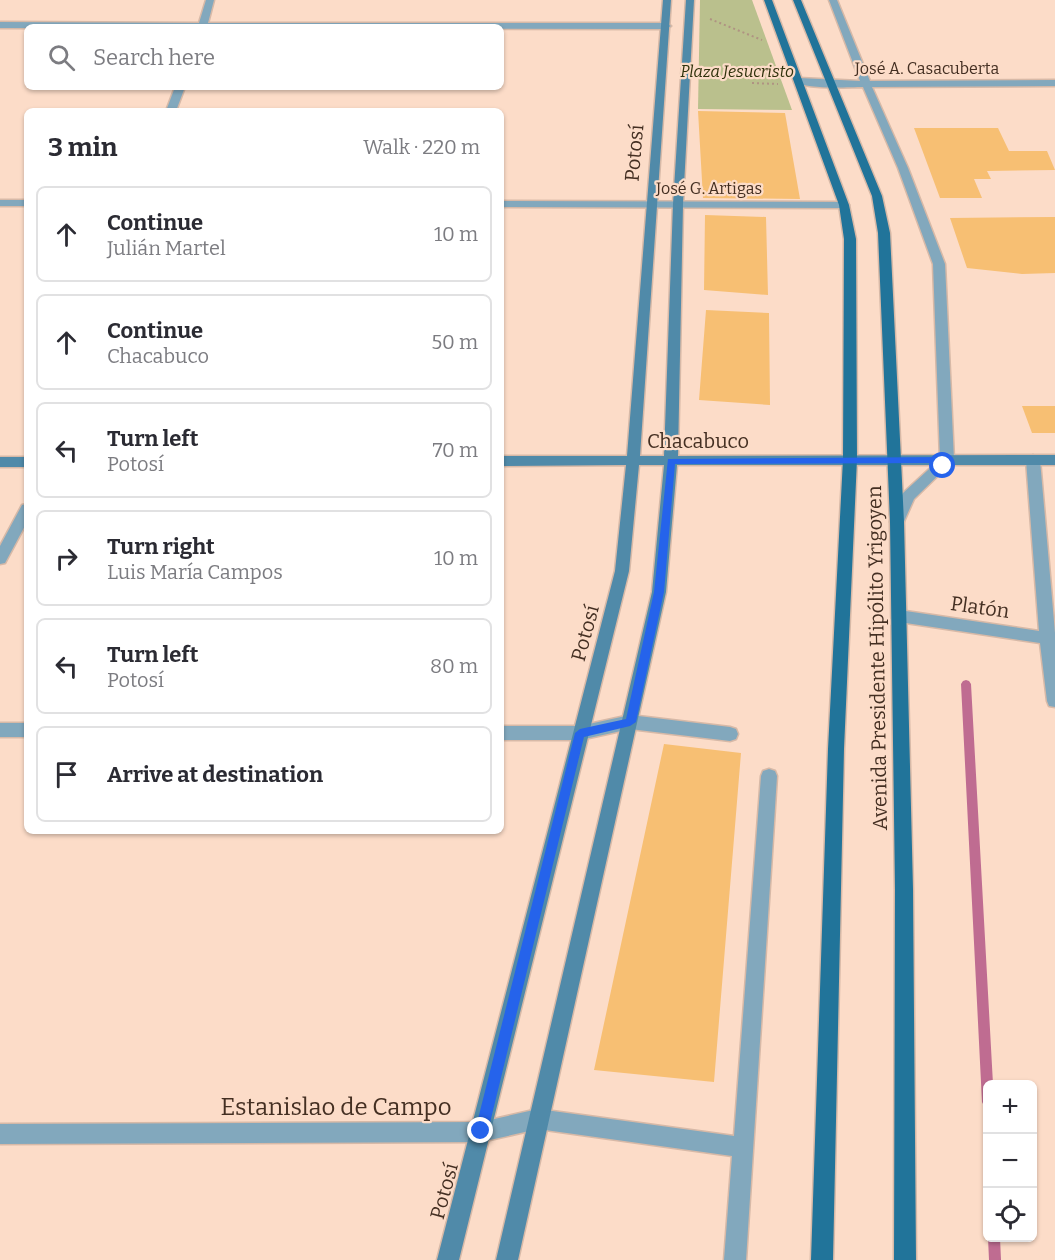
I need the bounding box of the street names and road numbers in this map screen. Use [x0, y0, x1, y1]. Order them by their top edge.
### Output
street label: José A. Casacuberta [854, 59, 999, 78]
street label: Potosí [620, 123, 648, 182]
street label: José G. Artigas [655, 179, 762, 198]
street label: Chacabuco [647, 429, 749, 453]
street label: Avenida Presidente Hipólito Yrigoyen [862, 485, 892, 831]
street label: Platón [949, 591, 1011, 623]
street label: Potosí [566, 602, 604, 664]
street label: Estanislao de Campo [221, 1093, 451, 1121]
street label: Potosí [425, 1160, 463, 1222]

